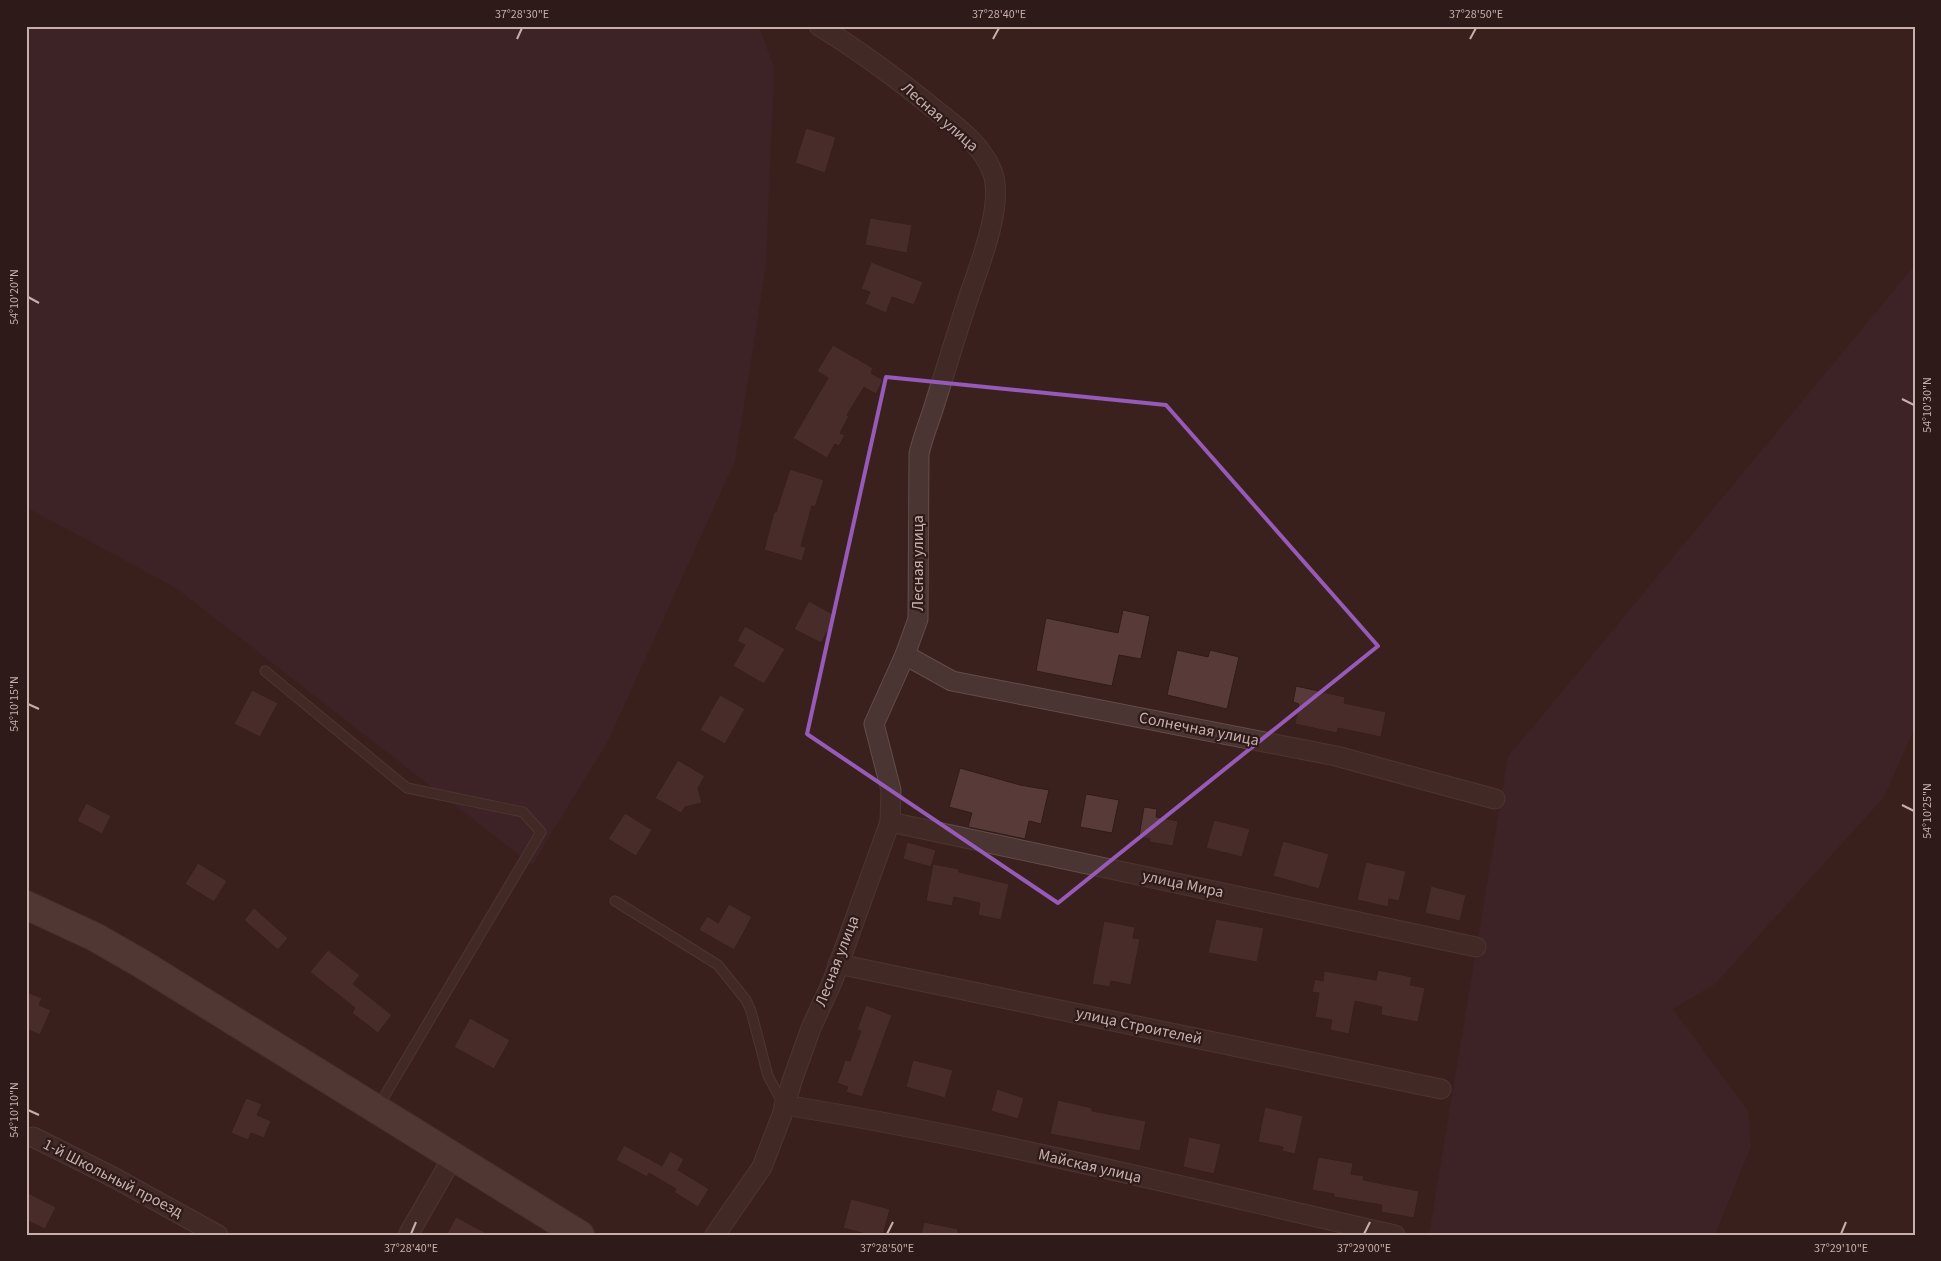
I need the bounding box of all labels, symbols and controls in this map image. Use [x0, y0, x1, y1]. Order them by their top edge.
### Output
text: 37°28'30"E [495, 6, 549, 23]
text: 37°28'40"E [972, 6, 1026, 23]
text: 37°28'50"E [1449, 6, 1503, 23]
street label: Лесная улица [897, 77, 983, 157]
text: 54°10'20"N [6, 269, 23, 325]
text: 54°10'30"N [1919, 377, 1936, 433]
street label: Лесная улица [907, 515, 929, 611]
text: 54°10'15"N [6, 676, 23, 732]
street label: Солнечная улица [1137, 707, 1261, 751]
text: 54°10'25"N [1919, 783, 1936, 839]
street label: улица Мира [1140, 865, 1226, 903]
street label: Лесная улица [810, 912, 864, 1010]
street label: улица Строителей [1074, 1002, 1204, 1050]
text: 54°10'10"N [6, 1082, 23, 1138]
street label: 1-й Школьный проезд [39, 1133, 187, 1223]
street label: Майская улица [1036, 1143, 1144, 1189]
text: 37°28'40"E [384, 1240, 438, 1257]
text: 37°28'50"E [860, 1240, 914, 1257]
text: 37°29'00"E [1337, 1240, 1391, 1257]
text: 37°29'10"E [1814, 1240, 1868, 1257]

